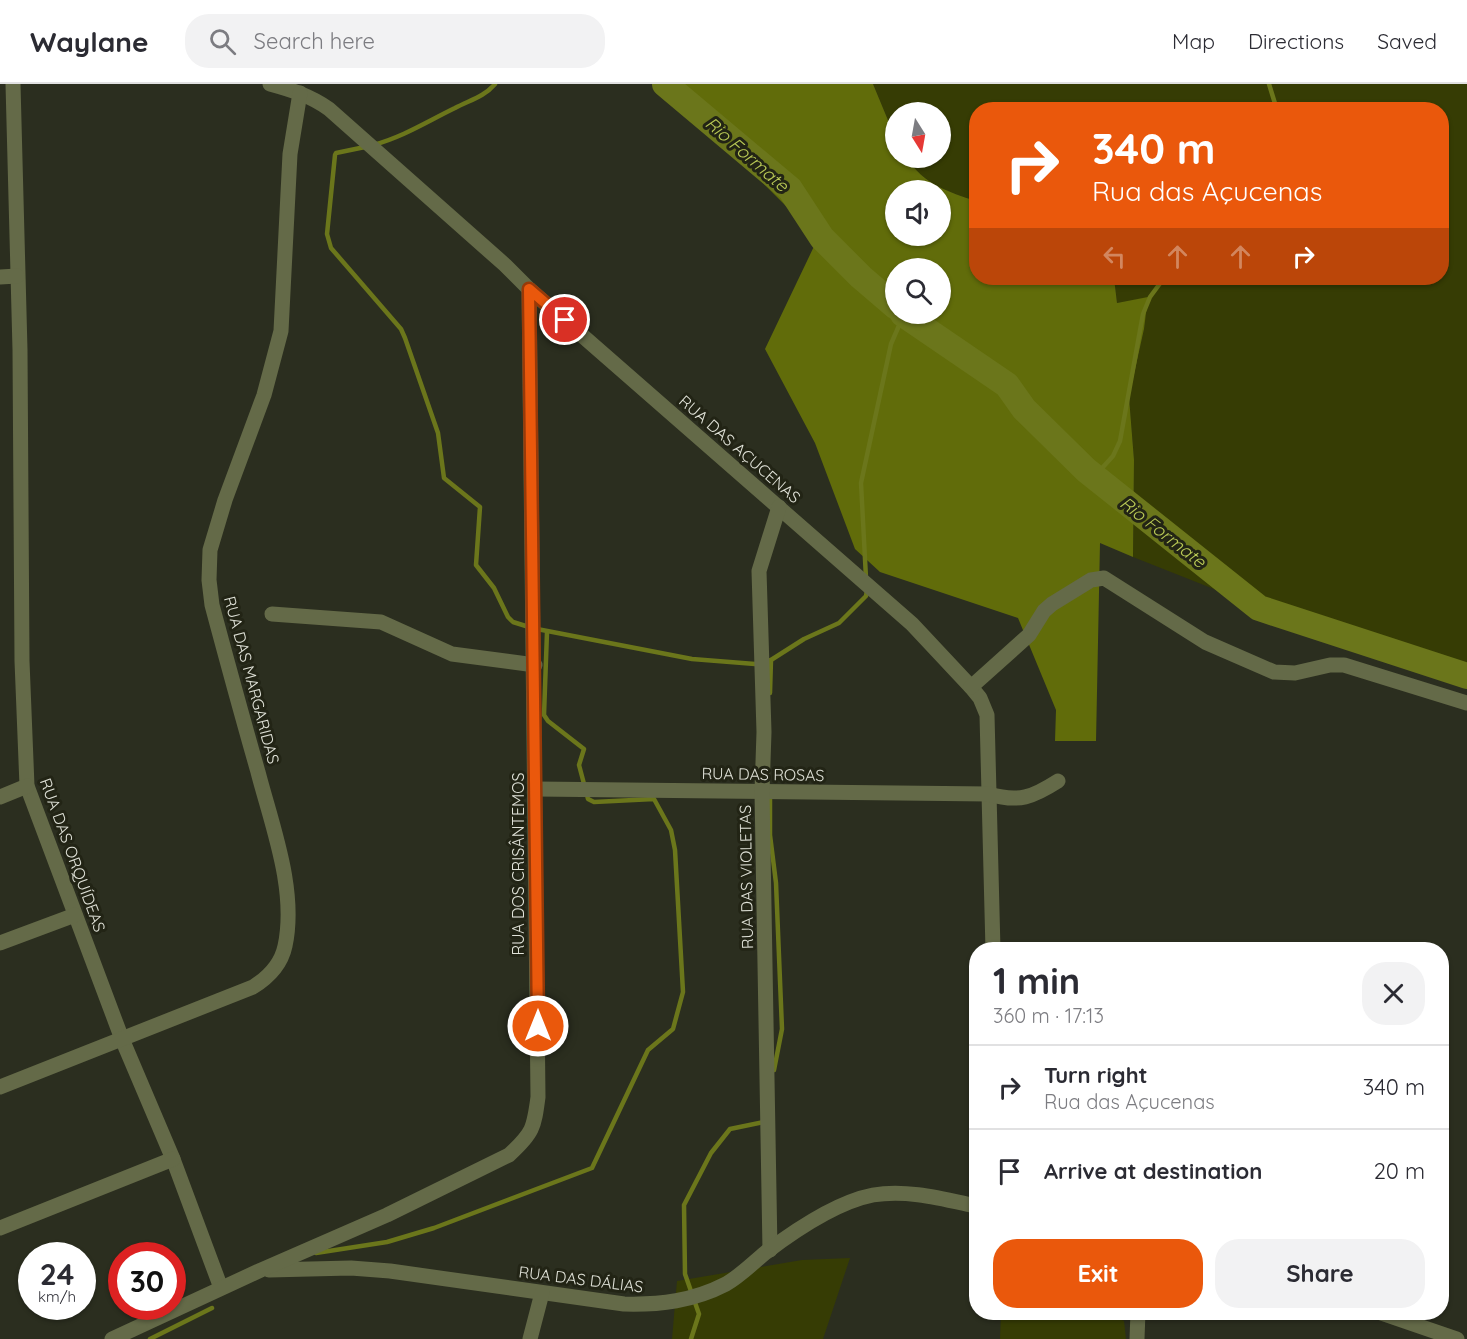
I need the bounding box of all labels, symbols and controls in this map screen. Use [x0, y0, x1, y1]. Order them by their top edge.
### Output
search box [185, 14, 605, 68]
text: Waylane [30, 24, 149, 59]
icon: search [206, 25, 239, 58]
text: Search here [254, 27, 375, 55]
text: Map [1172, 28, 1215, 54]
text: Directions [1248, 28, 1344, 54]
text: Saved [1377, 28, 1437, 54]
north arrow [885, 102, 951, 168]
map controls [885, 102, 951, 324]
water label: Rio Formate [701, 112, 794, 197]
text: 340 m [1092, 122, 1216, 175]
icon: right [993, 126, 1071, 204]
text: Rua das Açucenas [1092, 174, 1322, 208]
button: sound [885, 180, 951, 246]
icon: left [1098, 240, 1131, 273]
icon: ahead [1161, 240, 1194, 273]
icon: ahead [1224, 240, 1257, 273]
icon: right [1287, 240, 1320, 273]
button: search [885, 258, 951, 324]
pin [539, 294, 590, 345]
icon: arrive [548, 303, 581, 336]
street label: RUA DAS AÇUCENAS [675, 391, 805, 507]
water label: Rio Formate [1115, 491, 1211, 573]
street label: RUA DAS MARGARIDAS [220, 594, 284, 766]
street label: RUA DAS ROSAS [701, 763, 825, 785]
street label: RUA DOS CRISÂNTEMOS [508, 772, 528, 956]
street label: RUA DAS ORQUÍDEAS [36, 775, 110, 935]
street label: RUA DAS VIOLETAS [735, 805, 757, 949]
text: 1 min [993, 958, 1080, 1003]
button: close [1362, 962, 1425, 1025]
position arrow [506, 994, 570, 1058]
text: 360 m · 17:13 [993, 1003, 1104, 1028]
text: Turn right [1044, 1061, 1148, 1089]
icon: right [993, 1071, 1026, 1104]
text: 340 m [1363, 1073, 1425, 1101]
text: Rua das Açucenas [1044, 1089, 1215, 1114]
icon: arrive [993, 1155, 1026, 1188]
text: Arrive at destination [1044, 1157, 1262, 1185]
text: 20 m [1374, 1157, 1425, 1185]
button: Exit [993, 1239, 1203, 1308]
button: Share [1215, 1239, 1425, 1308]
speed limit sign: 30 [108, 1242, 186, 1320]
text: 24 [40, 1255, 74, 1293]
street label: RUA DAS DÁLIAS [518, 1261, 644, 1297]
text: km/h [38, 1287, 76, 1306]

